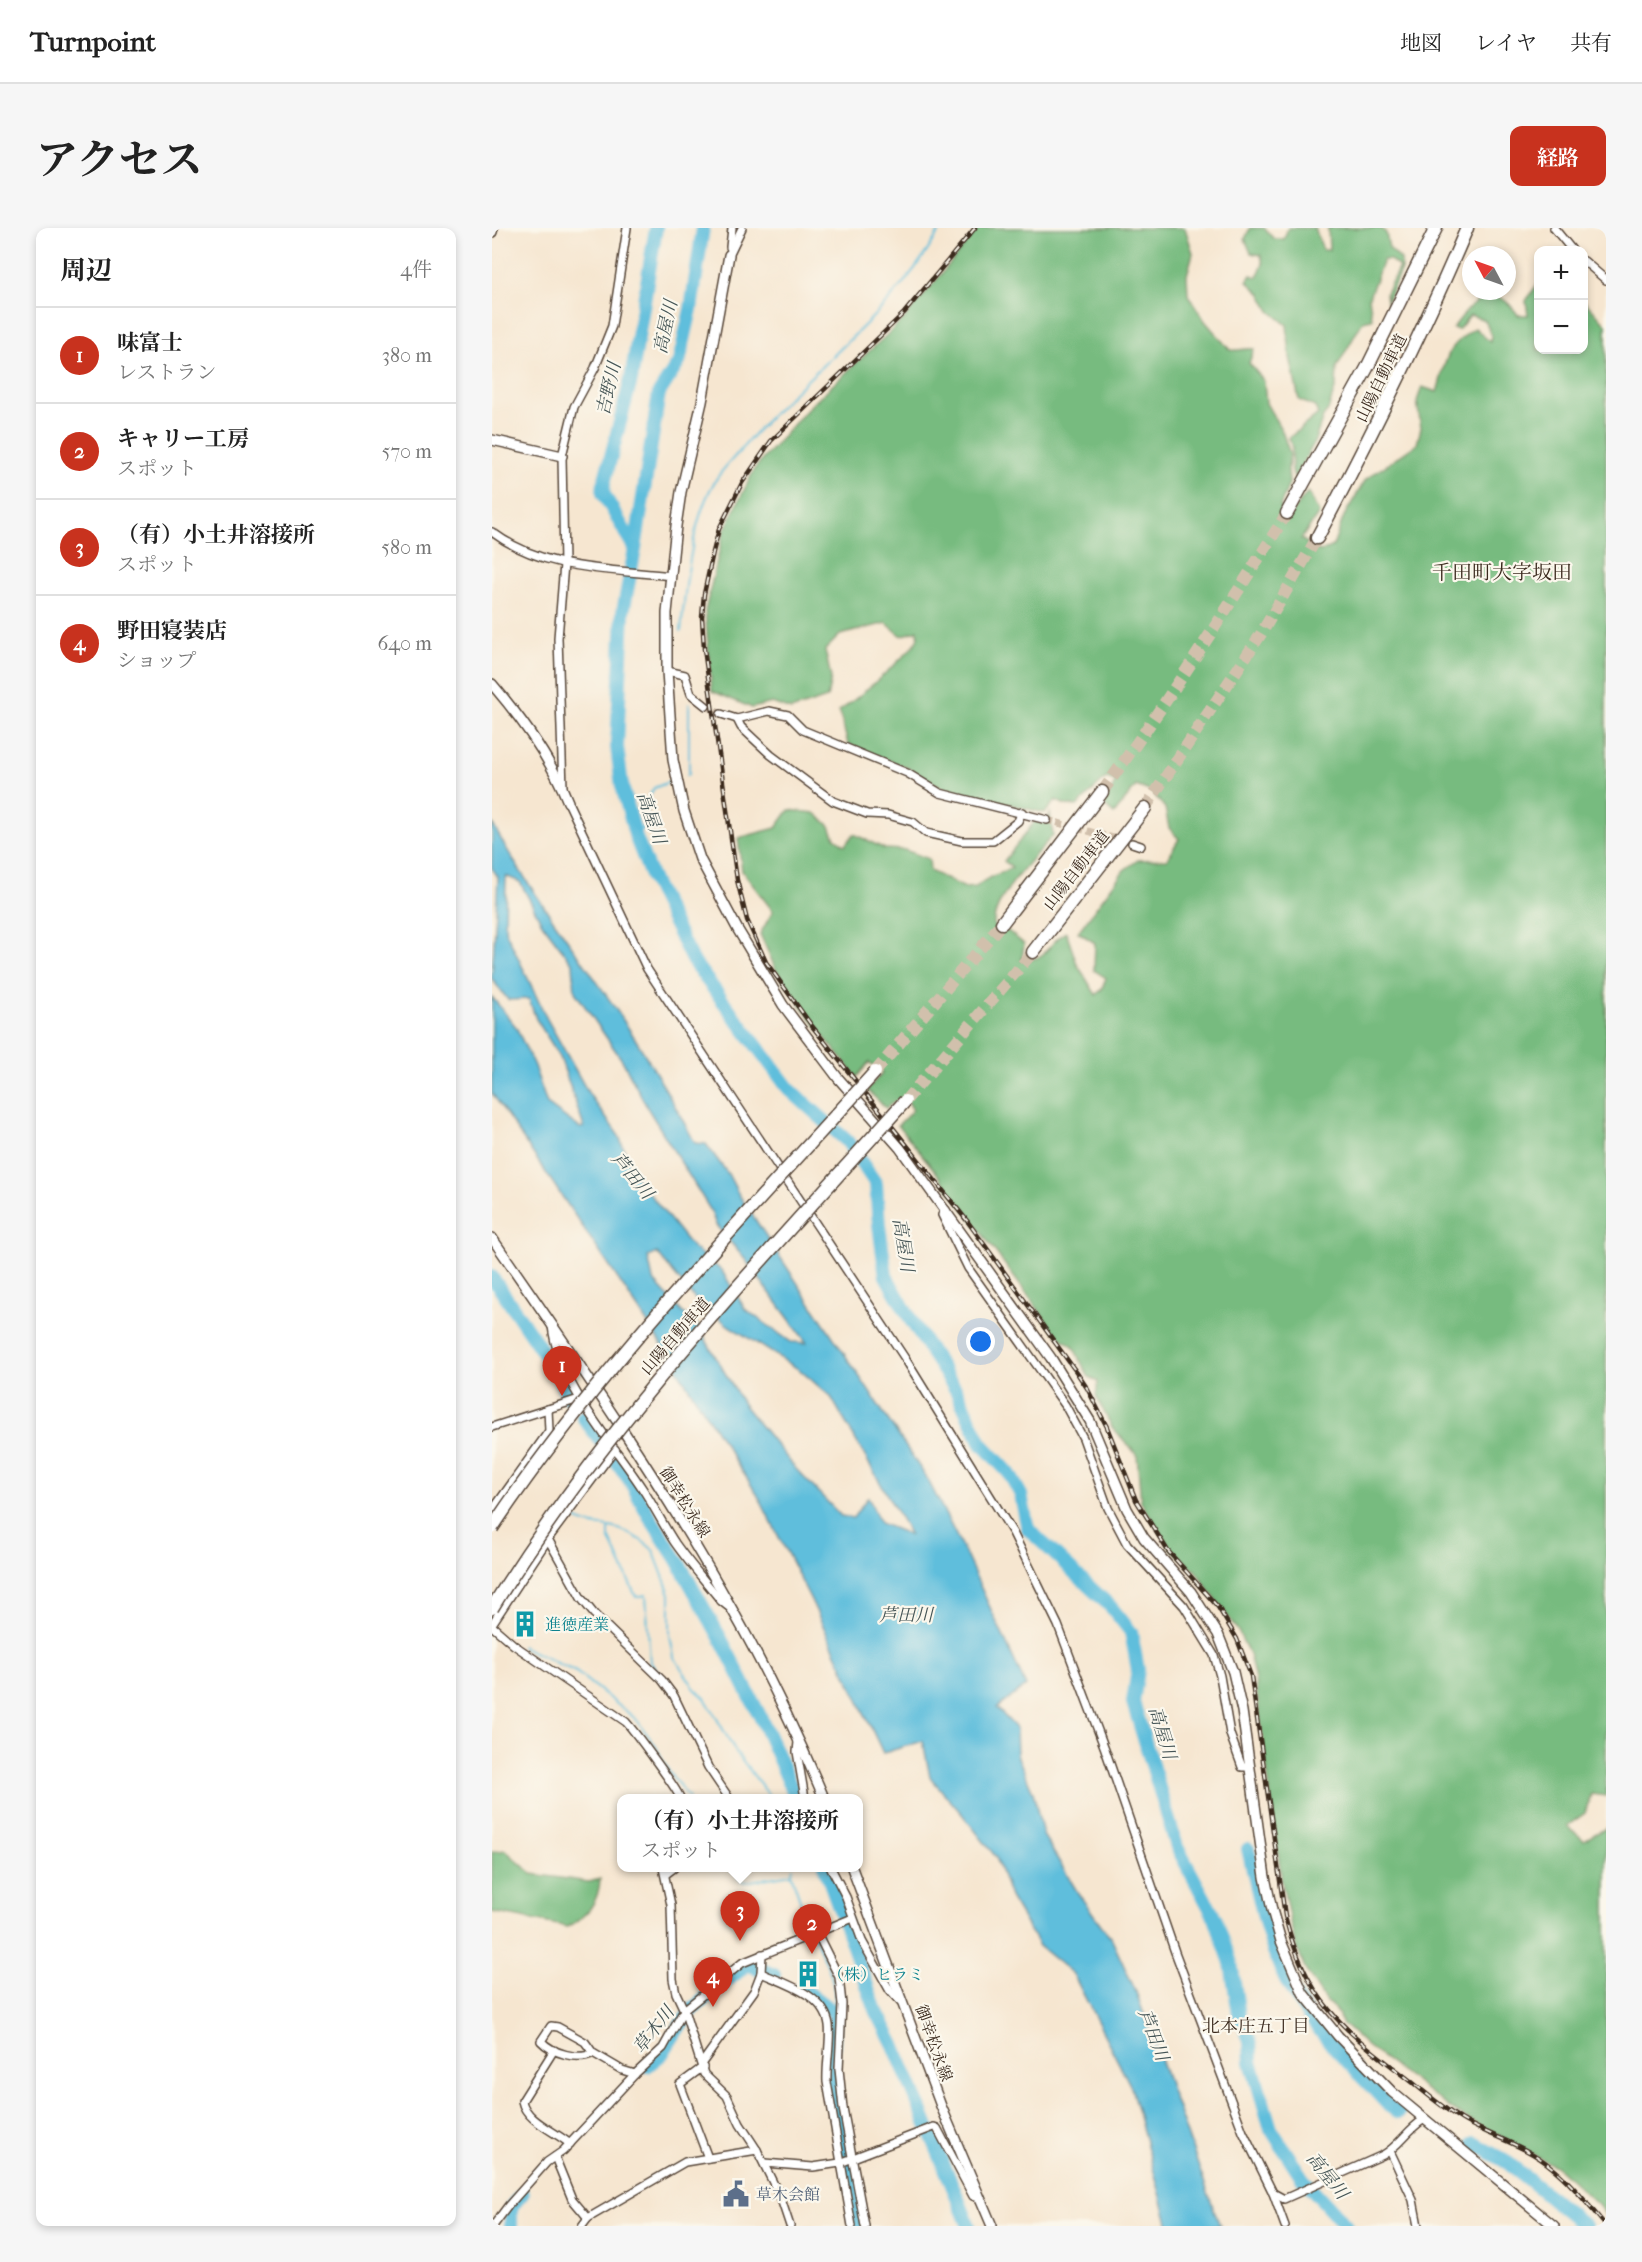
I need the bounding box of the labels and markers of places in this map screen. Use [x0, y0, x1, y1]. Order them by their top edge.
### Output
pin: 1 [542, 1346, 582, 1396]
building icon: 進徳産業 [510, 1609, 540, 1639]
place label: 進徳産業 [545, 1615, 609, 1634]
pin: 3 [720, 1892, 760, 1941]
pin: 2 [792, 1904, 832, 1954]
pin: 4 [694, 1958, 732, 2007]
building icon: （株）ヒラミ [793, 1959, 823, 1989]
place label: （株）ヒラミ [828, 1965, 924, 1984]
public building icon: 草木会館 [721, 2179, 751, 2209]
place label: 草木会館 [756, 2185, 820, 2204]

